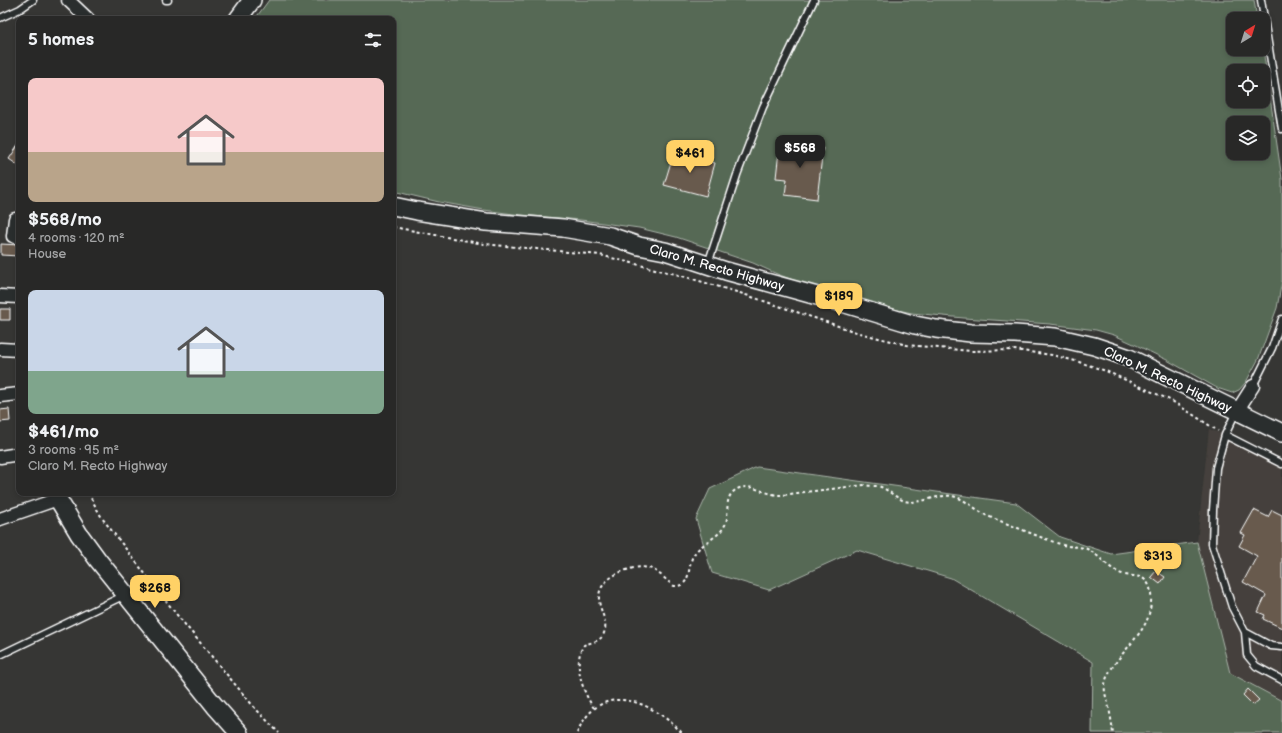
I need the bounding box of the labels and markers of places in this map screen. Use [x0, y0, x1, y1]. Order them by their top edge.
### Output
pin: $568 [776, 135, 824, 169]
pin: $461 [666, 140, 714, 174]
pin: $189 [815, 283, 863, 317]
pin: $313 [1134, 543, 1182, 577]
pin: $268 [131, 575, 179, 609]

